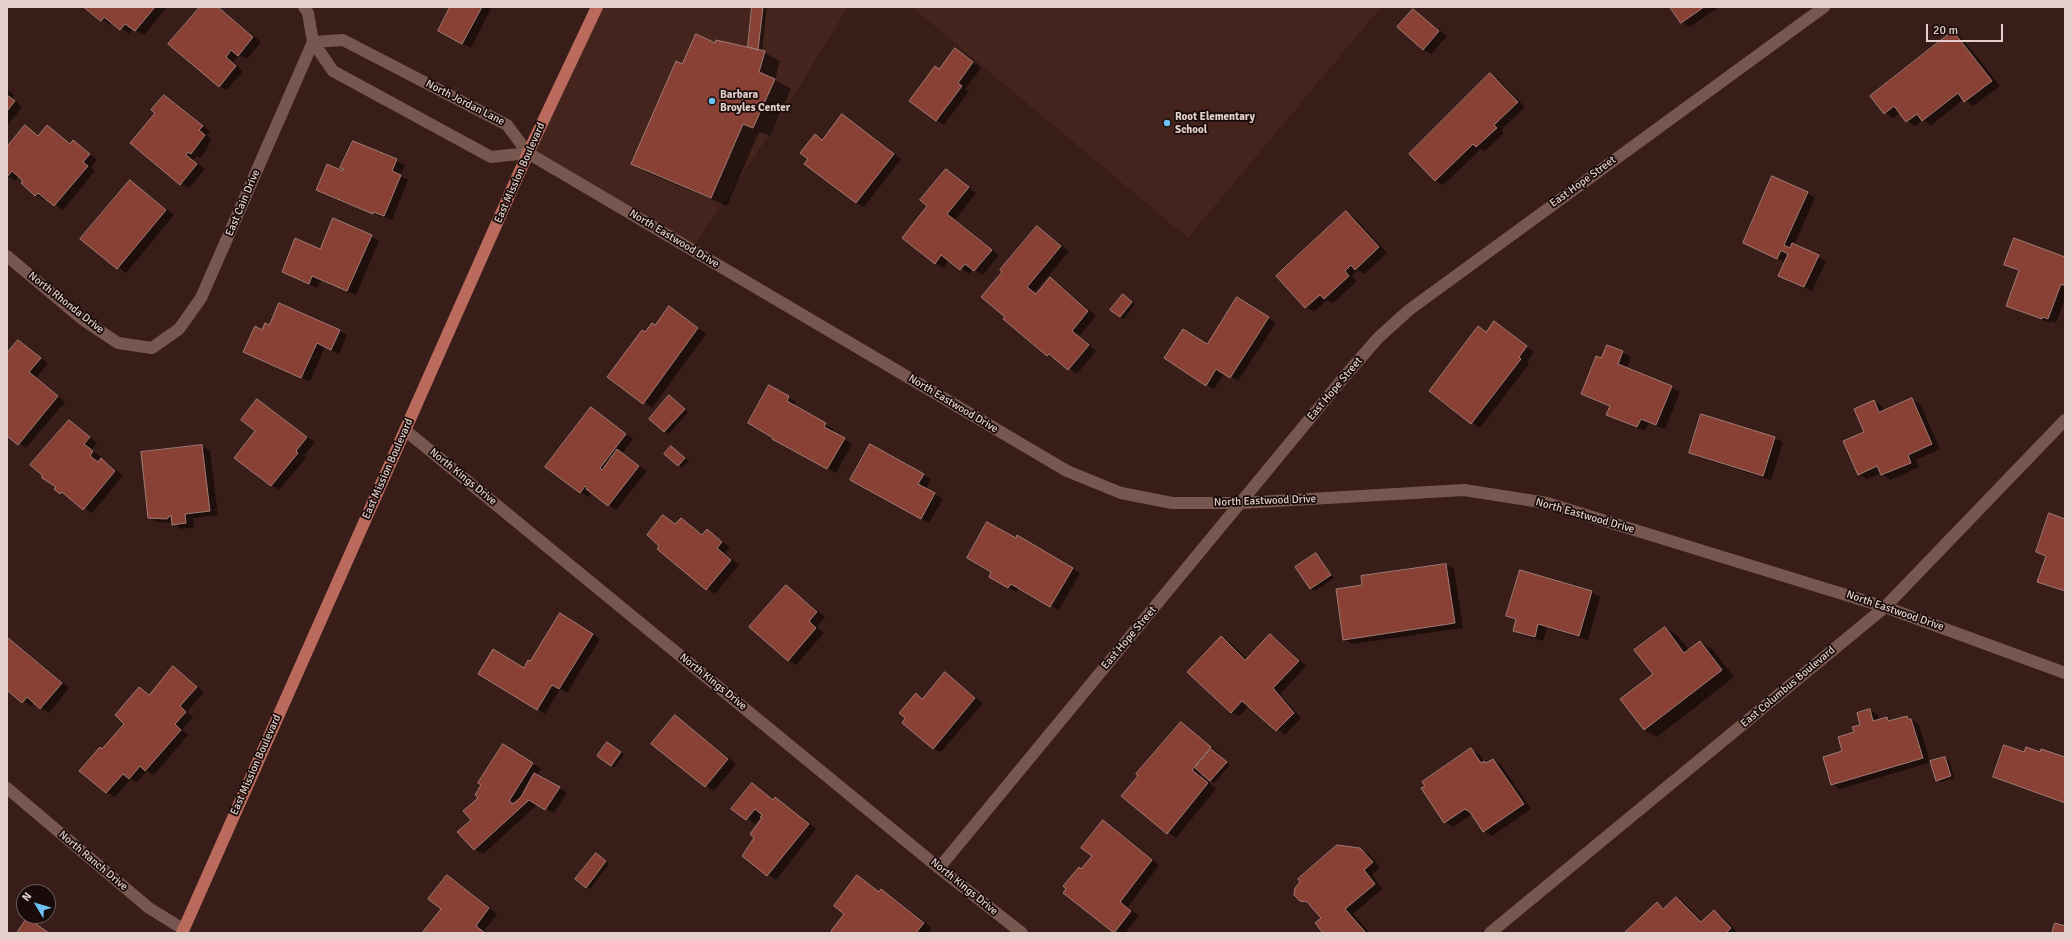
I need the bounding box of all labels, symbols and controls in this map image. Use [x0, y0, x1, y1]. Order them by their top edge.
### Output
scale bar [1928, 16, 2005, 42]
text: 20 m [1933, 23, 1958, 38]
street label: North Jordan Lane [423, 77, 507, 129]
place label: Barbara Broyles Center [720, 88, 790, 114]
marker: Barbara Broyles Center [707, 96, 717, 106]
place label: Root Elementary School [1175, 110, 1255, 136]
marker: Root Elementary School [1162, 118, 1172, 128]
street label: East Mission Boulevard [492, 121, 548, 225]
street label: East Hope Street [1547, 154, 1619, 210]
street label: East Cain Drive [223, 168, 263, 238]
street label: North Eastwood Drive [627, 207, 721, 271]
street label: North Rhonda Drive [26, 269, 106, 337]
street label: East Hope Street [1305, 355, 1365, 423]
street label: North Eastwood Drive [906, 372, 1000, 436]
street label: East Mission Boulevard [360, 417, 416, 521]
street label: North Kings Drive [427, 446, 499, 508]
street label: North Eastwood Drive [1214, 493, 1316, 509]
street label: North Eastwood Drive [1534, 496, 1636, 536]
street label: North Eastwood Drive [1844, 588, 1946, 634]
street label: East Hope Street [1099, 604, 1159, 672]
street label: East Columbus Boulevard [1738, 644, 1838, 730]
street label: North Kings Drive [677, 651, 749, 713]
street label: East Mission Boulevard [228, 713, 284, 817]
street label: North Ranch Drive [56, 828, 130, 894]
street label: North Kings Drive [928, 856, 1000, 918]
north arrow [16, 884, 56, 924]
text: N [19, 890, 34, 904]

